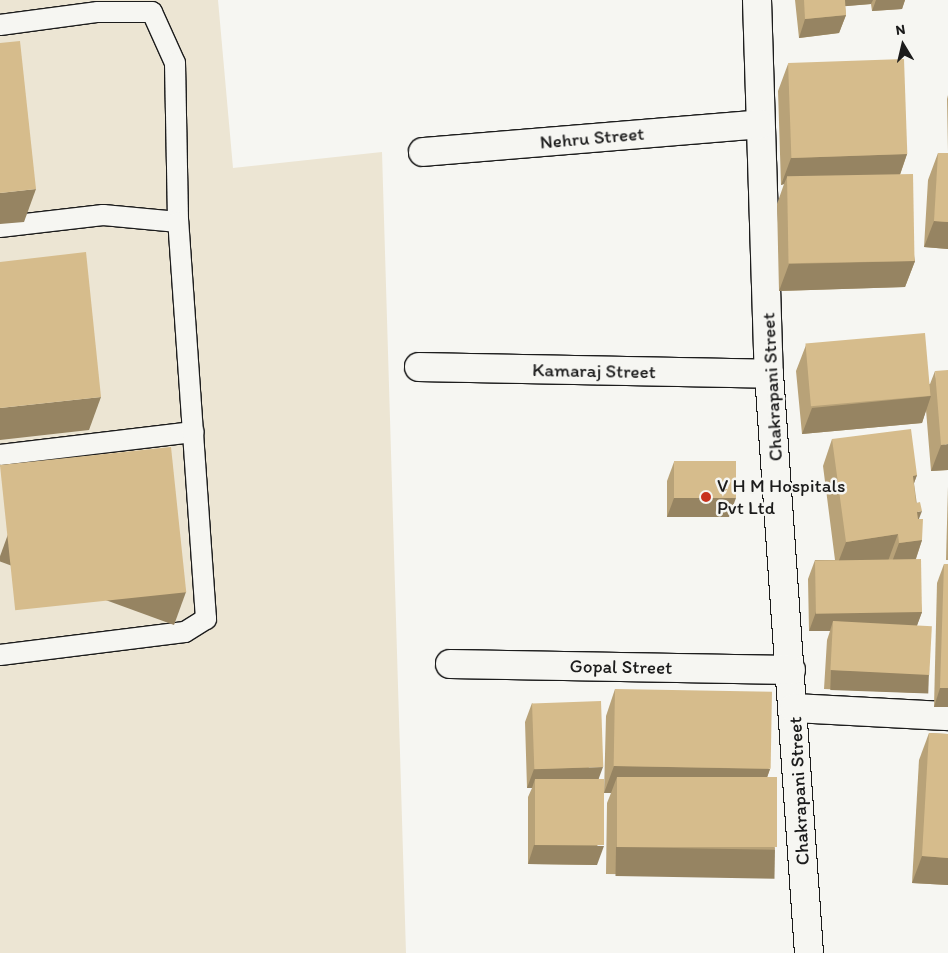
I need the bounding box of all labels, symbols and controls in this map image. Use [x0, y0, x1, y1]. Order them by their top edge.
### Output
north arrow [878, 20, 928, 70]
text: N [895, 21, 907, 39]
street label: Nehru Street [539, 122, 645, 154]
street label: Chakrapani Street [757, 312, 787, 462]
street label: Kamaraj Street [532, 359, 656, 383]
place label: V H M Hospitals Pvt Ltd [717, 475, 845, 519]
marker: V H M Hospitals Pvt Ltd [699, 490, 713, 504]
street label: Gopal Street [570, 655, 672, 679]
street label: Chakrapani Street [784, 716, 814, 866]

